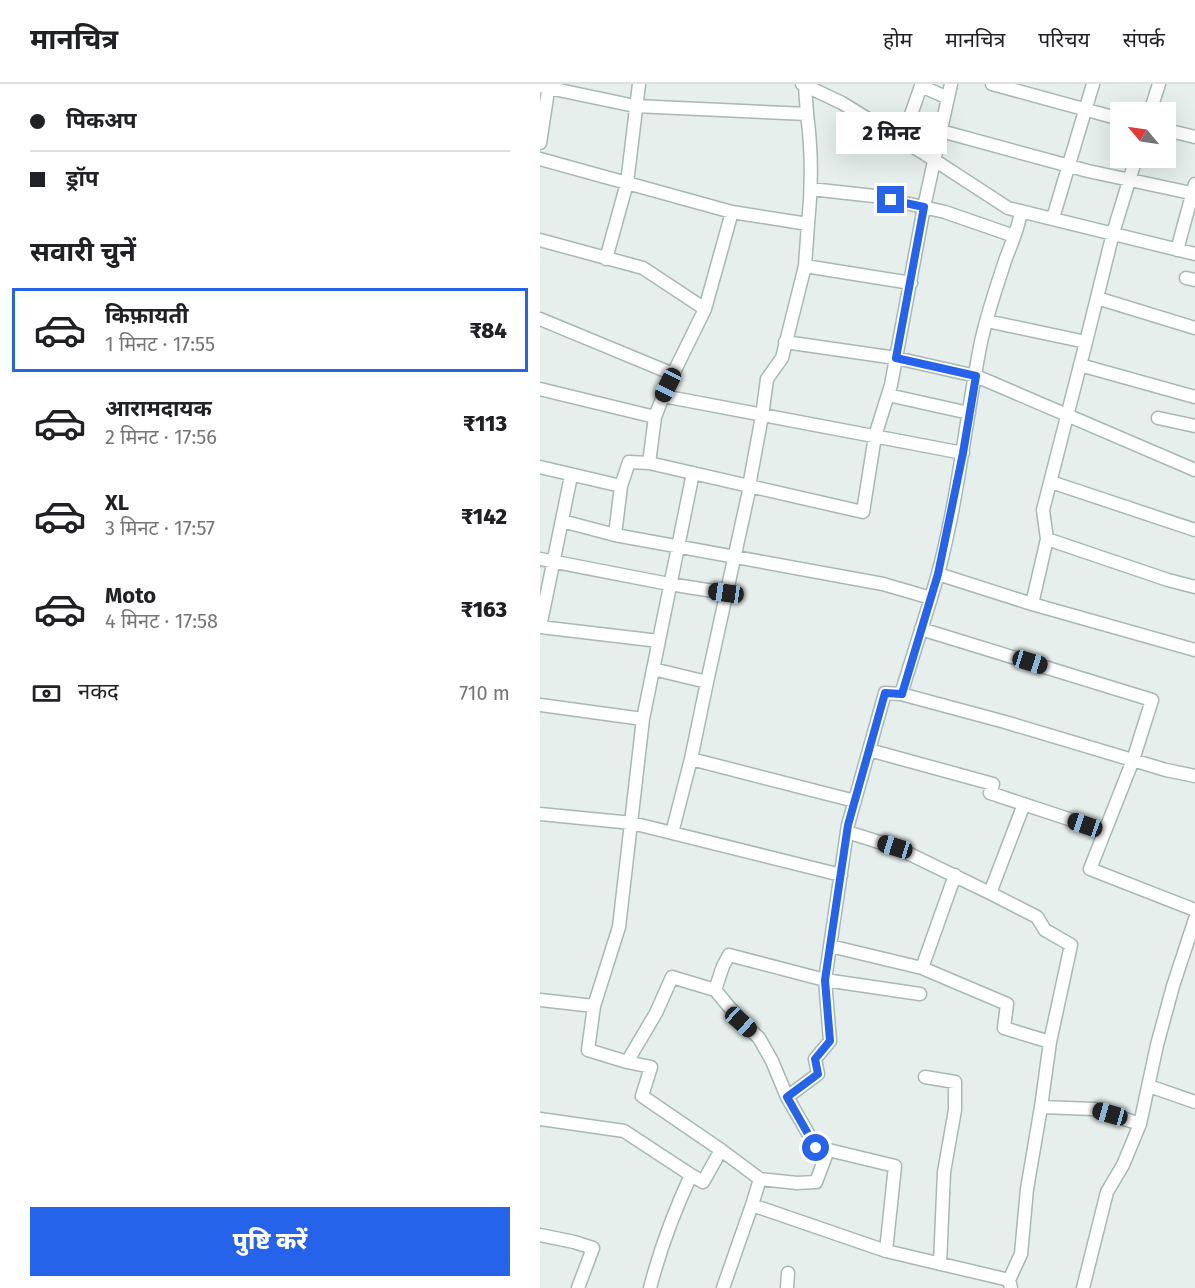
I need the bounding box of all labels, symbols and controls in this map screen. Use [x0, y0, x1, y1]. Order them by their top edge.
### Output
text: मानचित्र [30, 23, 118, 56]
text: होम [883, 27, 912, 53]
text: मानचित्र [945, 27, 1005, 53]
text: परिचय [1038, 27, 1090, 53]
text: संपर्क [1123, 27, 1165, 53]
north arrow [1110, 102, 1176, 168]
map controls [1110, 102, 1176, 168]
text: पिकअप [66, 107, 137, 134]
callout: 2 मिनट [836, 113, 946, 155]
text: 2 मिनट [862, 121, 921, 145]
text: ड्रॉप [66, 165, 99, 192]
route end [877, 186, 904, 213]
text: सवारी चुनें [30, 236, 136, 268]
text: किफ़ायती [105, 302, 189, 329]
icon: car [33, 303, 87, 357]
text: ₹84 [470, 317, 507, 344]
text: 1 मिनट · 17:55 [105, 332, 215, 356]
car [652, 365, 684, 405]
text: आरामदायक [105, 395, 212, 422]
icon: car [33, 396, 87, 450]
text: ₹113 [463, 410, 507, 437]
text: 2 मिनट · 17:56 [105, 425, 217, 449]
icon: car [33, 489, 87, 543]
text: XL [105, 489, 129, 516]
text: ₹142 [461, 503, 507, 530]
text: 3 मिनट · 17:57 [105, 516, 215, 540]
icon: car [33, 582, 87, 636]
text: Moto [105, 582, 156, 609]
car [707, 582, 745, 604]
text: ₹163 [461, 596, 507, 623]
text: 4 मिनट · 17:58 [105, 609, 218, 633]
car [1010, 648, 1050, 676]
icon: cash [30, 677, 63, 710]
text: नकद [78, 678, 119, 705]
text: 710 m [459, 681, 510, 705]
car [1065, 811, 1105, 839]
car [875, 833, 915, 861]
car [722, 1003, 760, 1041]
car [1090, 1100, 1130, 1128]
route start [802, 1134, 829, 1161]
button: पुष्टि करें [30, 1207, 510, 1276]

